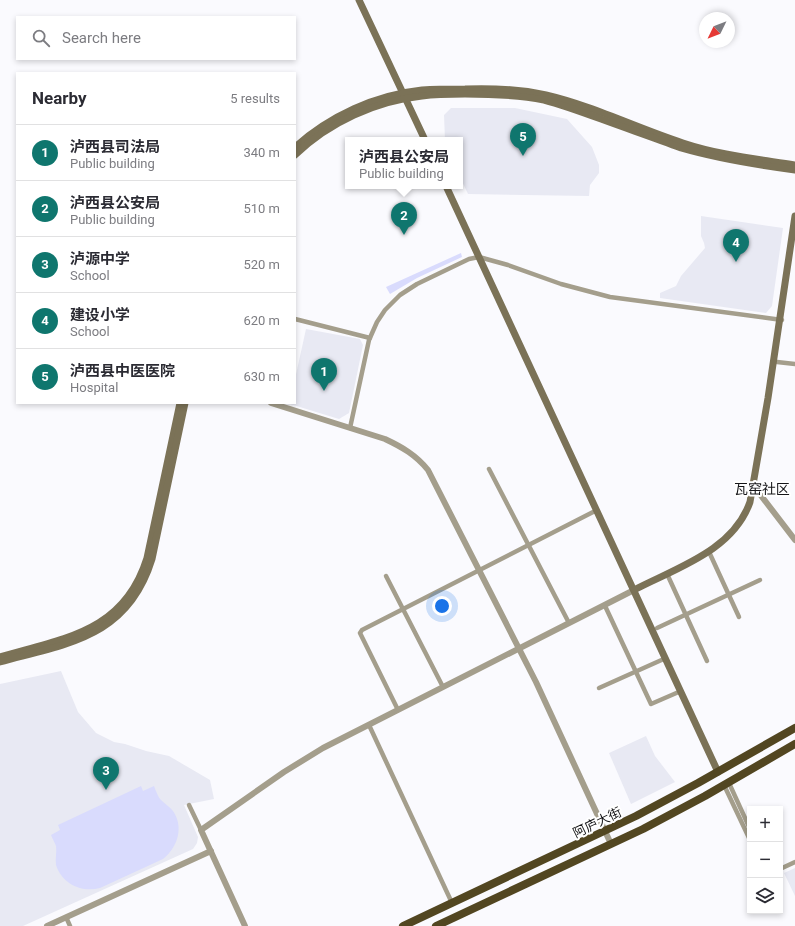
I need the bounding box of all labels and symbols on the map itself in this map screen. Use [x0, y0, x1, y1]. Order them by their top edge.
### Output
north arrow [699, 12, 735, 48]
pin: 5 [510, 123, 536, 156]
pin: 2 [391, 202, 417, 235]
pin: 4 [723, 229, 749, 262]
pin: 1 [311, 358, 337, 391]
district label: 瓦窑社区 [734, 481, 790, 497]
your location [432, 596, 452, 616]
pin: 3 [93, 757, 119, 790]
street label: 阿庐大街 [571, 804, 624, 841]

